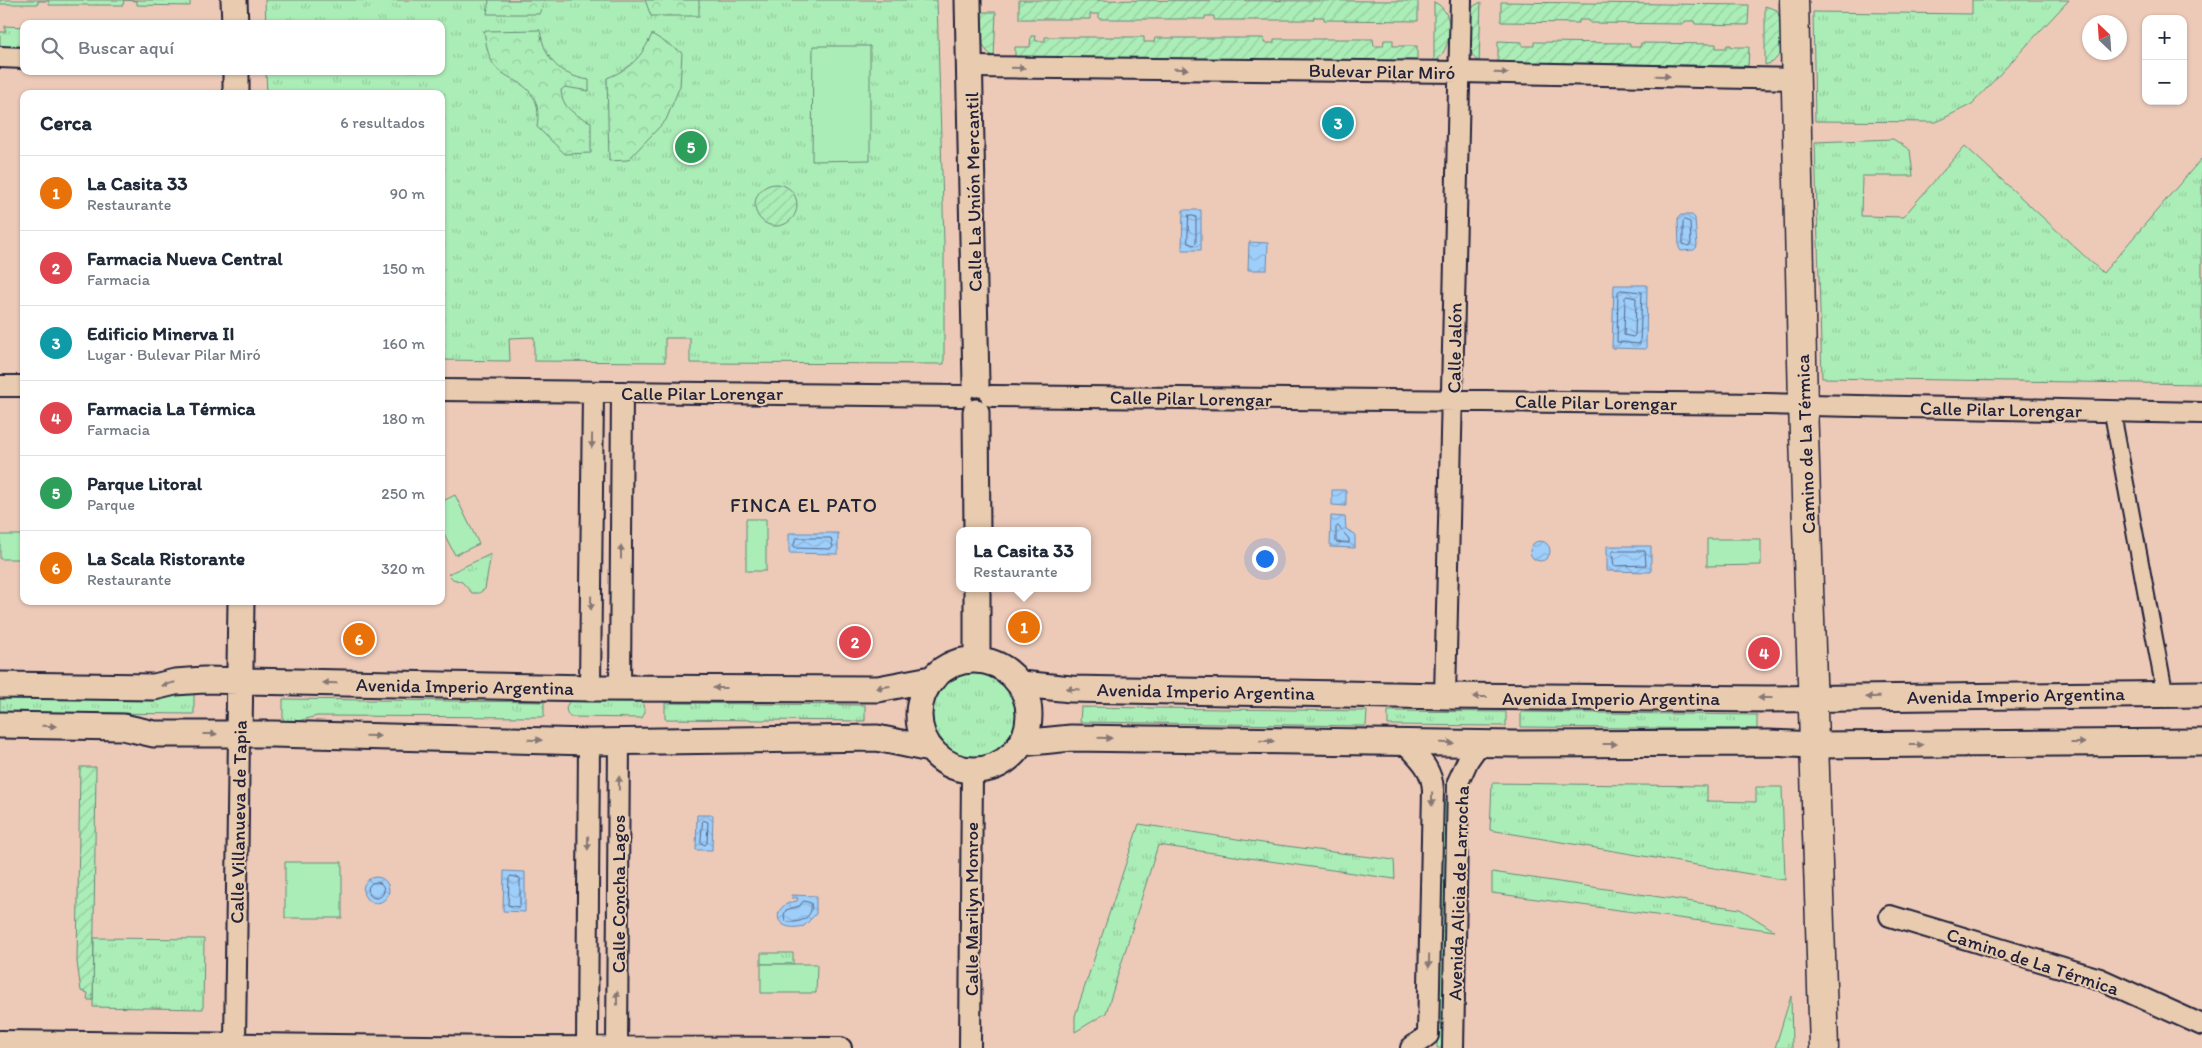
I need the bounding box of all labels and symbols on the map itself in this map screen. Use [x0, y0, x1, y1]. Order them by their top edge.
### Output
north arrow [2082, 15, 2127, 60]
street label: Bulevar Pilar Miró [1308, 59, 1456, 84]
one-way arrow [1010, 64, 1026, 72]
one-way arrow [1173, 65, 1189, 73]
one-way arrow [1493, 69, 1509, 77]
one-way arrow [1655, 72, 1671, 80]
street label: Calle La Unión Mercantil [960, 91, 987, 292]
pin: 3 [1322, 104, 1354, 142]
pin: 5 [675, 128, 707, 166]
street label: Calle Jalón [1442, 302, 1467, 394]
street label: Camino de La Térmica [1791, 353, 1820, 534]
street label: Calle Pilar Lorengar [621, 382, 784, 405]
street label: Calle Pilar Lorengar [1110, 386, 1273, 411]
street label: Calle Pilar Lorengar [1515, 390, 1678, 415]
street label: Calle Pilar Lorengar [1920, 397, 2083, 422]
one-way arrow [588, 433, 596, 449]
district label: FINCA EL PATO [730, 493, 878, 517]
one-way arrow [617, 543, 625, 559]
your location [1252, 546, 1278, 572]
one-way arrow [587, 595, 595, 611]
pin: 1 [1008, 608, 1040, 646]
pin: 6 [343, 620, 375, 658]
pin: 2 [839, 623, 871, 661]
pin: 4 [1748, 634, 1780, 672]
street label: Avenida Imperio Argentina [356, 673, 574, 700]
street label: Avenida Imperio Argentina [1097, 678, 1315, 705]
one-way arrow [322, 679, 338, 687]
one-way arrow [161, 680, 176, 688]
street label: Avenida Imperio Argentina [1907, 682, 2125, 709]
one-way arrow [712, 684, 728, 692]
one-way arrow [874, 684, 890, 692]
one-way arrow [1064, 684, 1080, 692]
street label: Avenida Imperio Argentina [1502, 687, 1720, 710]
one-way arrow [1472, 693, 1488, 701]
one-way arrow [1865, 693, 1881, 701]
one-way arrow [1757, 694, 1773, 702]
street label: Calle Villanueva de Tapia [225, 720, 252, 924]
one-way arrow [41, 722, 57, 730]
one-way arrow [203, 730, 219, 738]
one-way arrow [365, 732, 381, 740]
one-way arrow [1097, 734, 1113, 742]
one-way arrow [527, 737, 543, 745]
one-way arrow [1259, 737, 1275, 745]
one-way arrow [1439, 739, 1455, 747]
one-way arrow [2070, 739, 2086, 747]
one-way arrow [1602, 740, 1618, 748]
one-way arrow [1908, 740, 1924, 748]
one-way arrow [615, 774, 623, 790]
street label: Avenida Alicia de Larrocha [1443, 785, 1474, 1001]
one-way arrow [1428, 791, 1436, 807]
street label: Calle Concha Lagos [607, 815, 630, 973]
street label: Calle Marilyn Monroe [960, 822, 983, 996]
one-way arrow [584, 836, 592, 852]
street label: Camino de La Térmica [1944, 923, 2122, 1000]
one-way arrow [1425, 953, 1433, 969]
one-way arrow [613, 989, 621, 1005]

